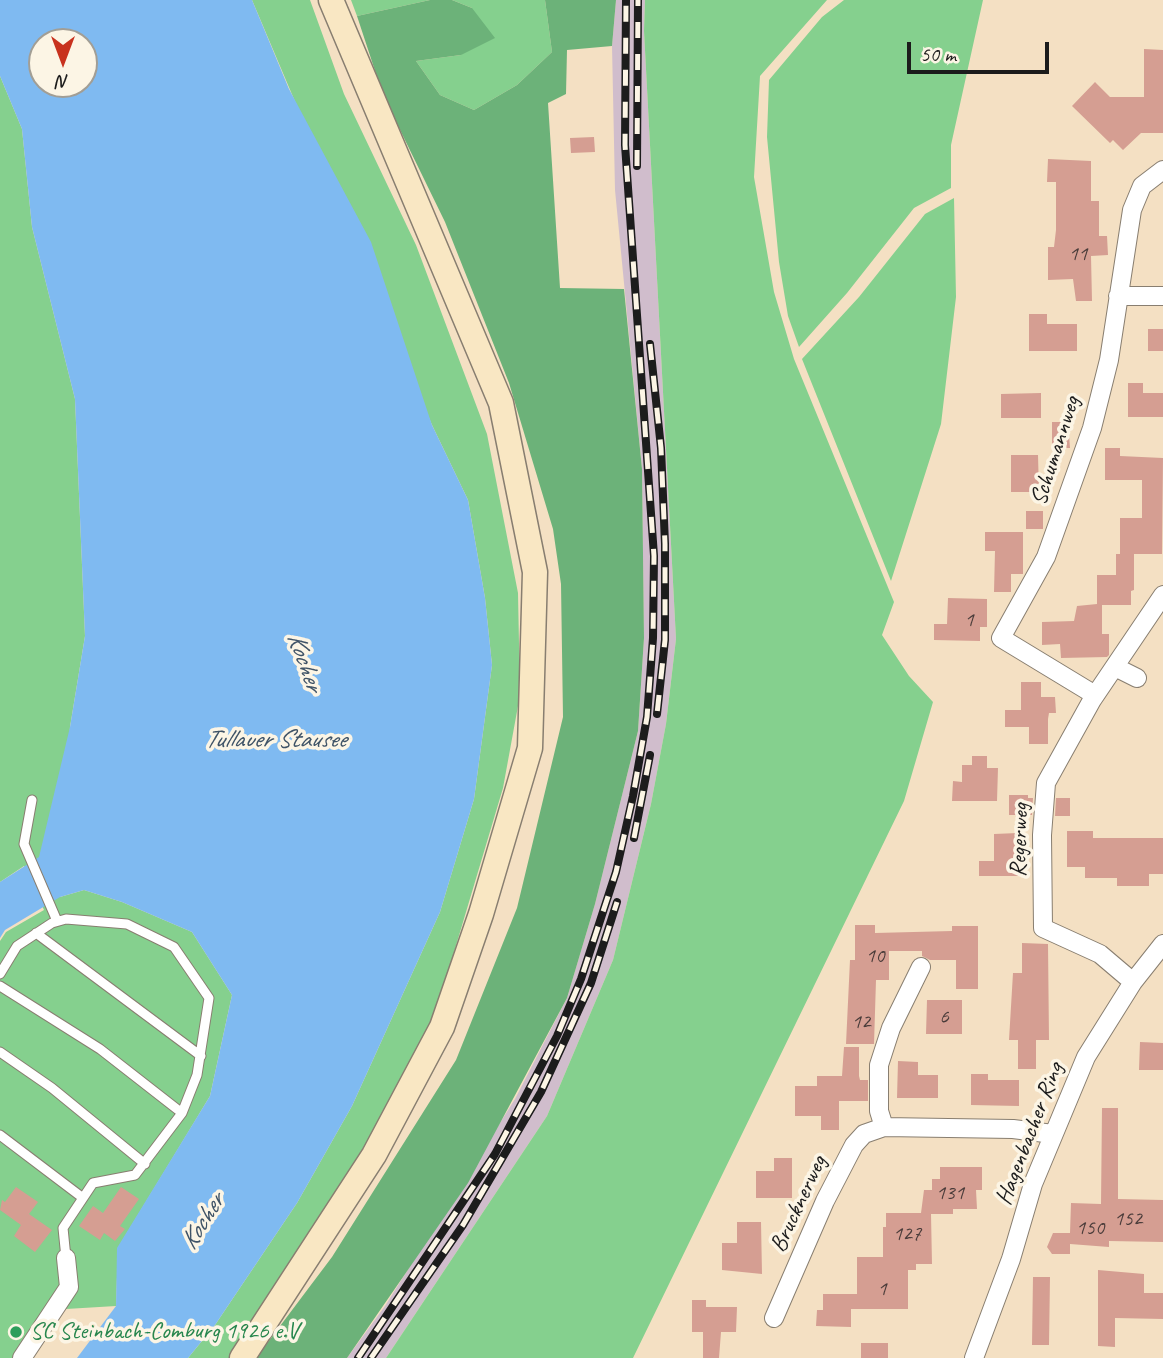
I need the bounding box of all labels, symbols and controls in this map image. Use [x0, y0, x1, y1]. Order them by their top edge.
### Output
north arrow [28, 28, 98, 98]
scale bar [911, 28, 1053, 72]
text: 50 m [920, 41, 956, 67]
text: N [57, 70, 69, 94]
house number: 11 [1069, 241, 1087, 267]
street label: Schumannweg [1025, 393, 1087, 509]
house number: 1 [964, 607, 974, 633]
water label: Kocher [279, 629, 329, 695]
water label: Tullauer Stausee [205, 724, 345, 756]
street label: Regerweg [1004, 802, 1036, 878]
house number: 10 [866, 943, 884, 969]
house number: 6 [939, 1004, 949, 1030]
house number: 12 [852, 1009, 870, 1035]
street label: Hagenbacher Ring [990, 1059, 1070, 1209]
street label: Brucknerweg [764, 1151, 834, 1257]
house number: 131 [936, 1180, 964, 1206]
water label: Kocher [174, 1188, 232, 1256]
house number: 152 [1114, 1206, 1142, 1232]
house number: 150 [1076, 1215, 1104, 1241]
house number: 127 [893, 1221, 921, 1247]
house number: 1 [877, 1276, 887, 1302]
place label: SC Steinbach-Comburg 1926 e.V [30, 1318, 299, 1346]
marker: SC Steinbach-Comburg 1926 e.V [8, 1324, 24, 1340]

